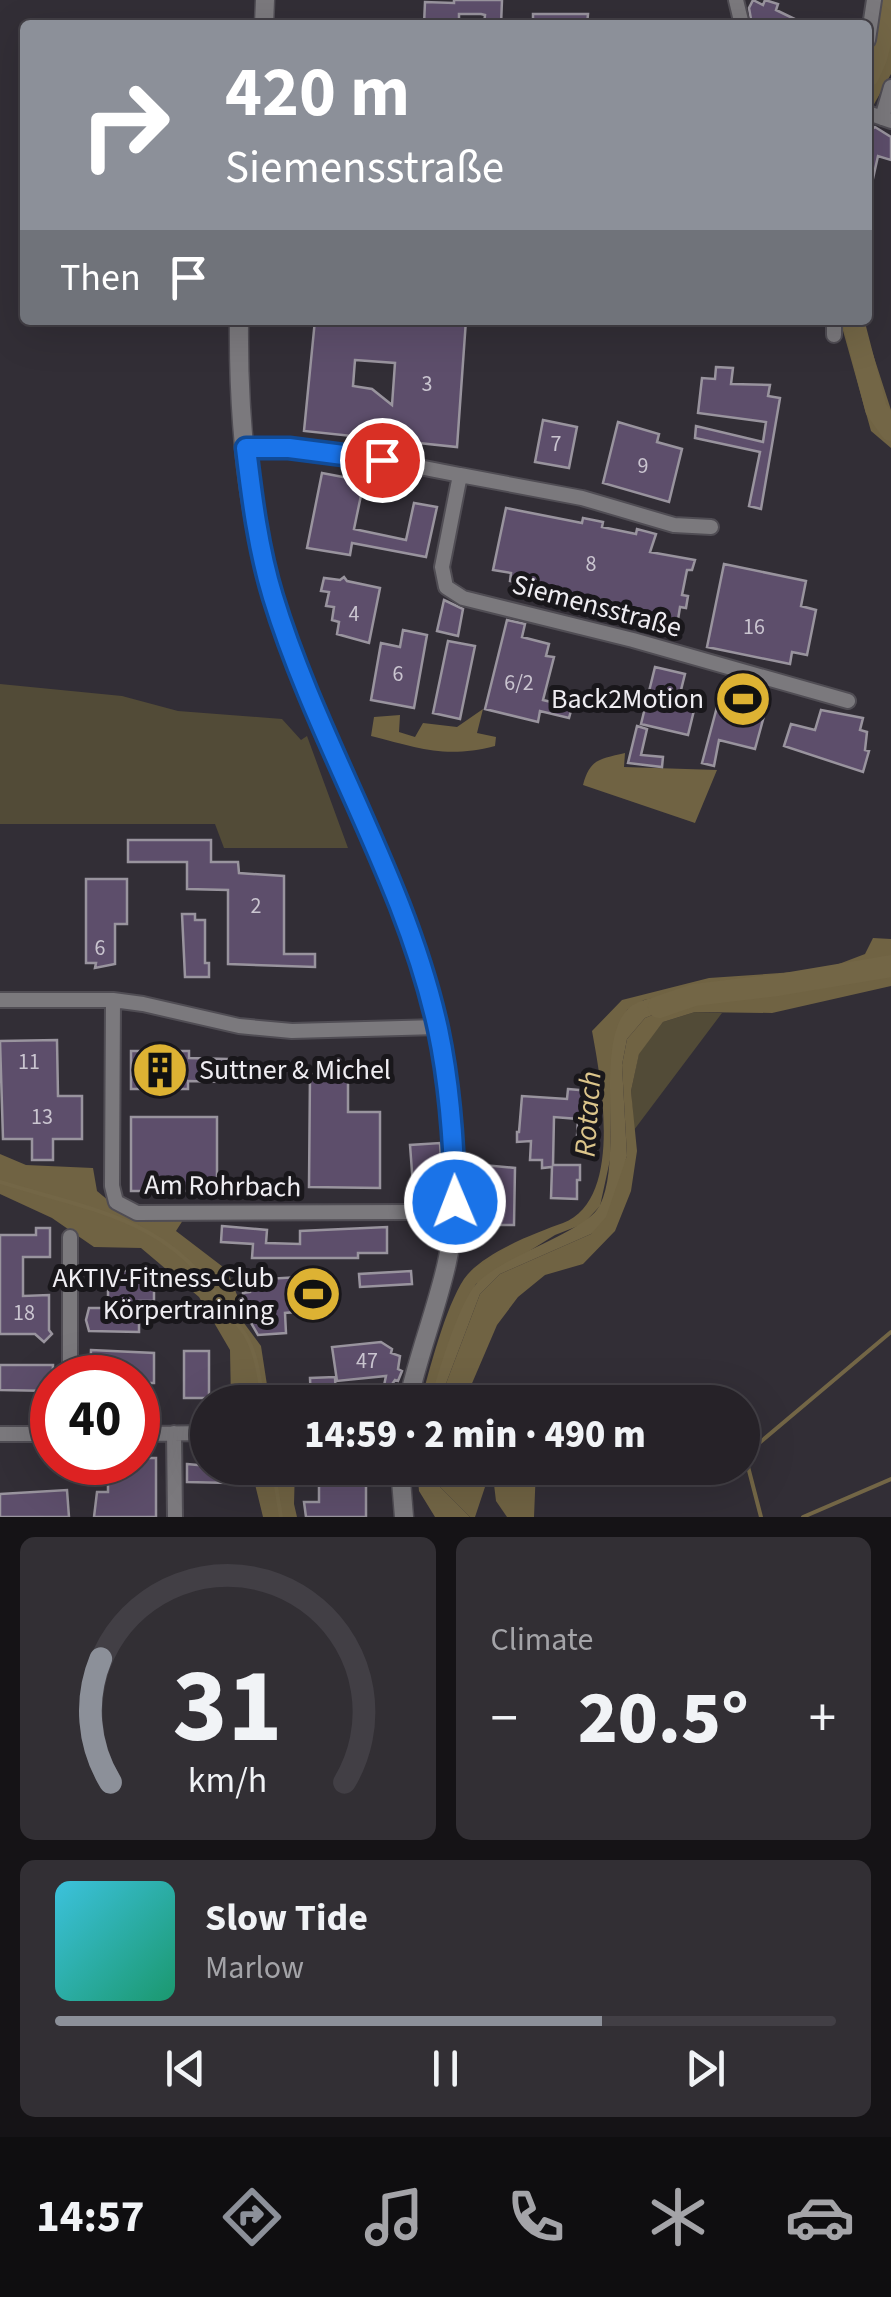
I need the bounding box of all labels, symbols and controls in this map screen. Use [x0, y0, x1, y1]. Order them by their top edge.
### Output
text: 420 m [225, 43, 410, 143]
icon: right [60, 60, 190, 190]
text: Siemensstraße [225, 136, 504, 200]
icon: arrive [161, 250, 216, 305]
text: Then [60, 251, 141, 305]
house number: 3 [422, 368, 432, 400]
pin [340, 418, 425, 503]
house number: 7 [551, 428, 562, 460]
icon: arrive [355, 433, 410, 488]
house number: 9 [638, 450, 648, 482]
house number: 8 [586, 548, 597, 580]
street label: Siemensstraße [508, 564, 686, 648]
house number: 4 [349, 598, 360, 630]
house number: 16 [743, 611, 765, 643]
house number: 6 [393, 658, 404, 690]
house number: 6/2 [504, 667, 534, 699]
sports icon: Back2Motion [713, 669, 773, 729]
place label: Back2Motion [551, 679, 704, 719]
house number: 2 [251, 890, 261, 922]
house number: 6 [95, 932, 106, 964]
building icon: Suttner & Michel [130, 1040, 190, 1100]
house number: 11 [18, 1046, 40, 1078]
place label: Suttner & Michel [199, 1050, 391, 1090]
water label: Rotach [564, 1070, 612, 1158]
house number: 13 [31, 1101, 53, 1133]
position arrow [403, 1150, 507, 1254]
street label: Am Rohrbach [144, 1165, 302, 1207]
place label: AKTIV-Fitness-Club Körpertraining [52, 1258, 274, 1330]
sports icon: AKTIV-Fitness-Club Körpertraining [283, 1264, 343, 1324]
house number: 18 [13, 1297, 35, 1329]
house number: 47 [356, 1345, 378, 1377]
speed limit sign: 40 [30, 1355, 160, 1485]
text: 14:59 · 2 min · 490 m [304, 1408, 646, 1462]
text: Climate [491, 1617, 593, 1663]
text: 31 [173, 1634, 283, 1782]
text: 20.5° [578, 1665, 749, 1772]
text: − [491, 1680, 518, 1758]
text: + [809, 1680, 836, 1758]
text: km/h [188, 1755, 267, 1806]
text: Slow Tide [205, 1891, 368, 1945]
text: Marlow [205, 1945, 304, 1991]
icon: previous [158, 2041, 213, 2096]
icon: pause [418, 2041, 473, 2096]
icon: next [678, 2041, 733, 2096]
icon: directions [217, 2182, 287, 2252]
icon: music [359, 2182, 429, 2252]
icon: phone [501, 2182, 571, 2252]
icon: climate [643, 2182, 713, 2252]
icon: car [785, 2182, 855, 2252]
text: 14:57 [36, 2185, 145, 2249]

